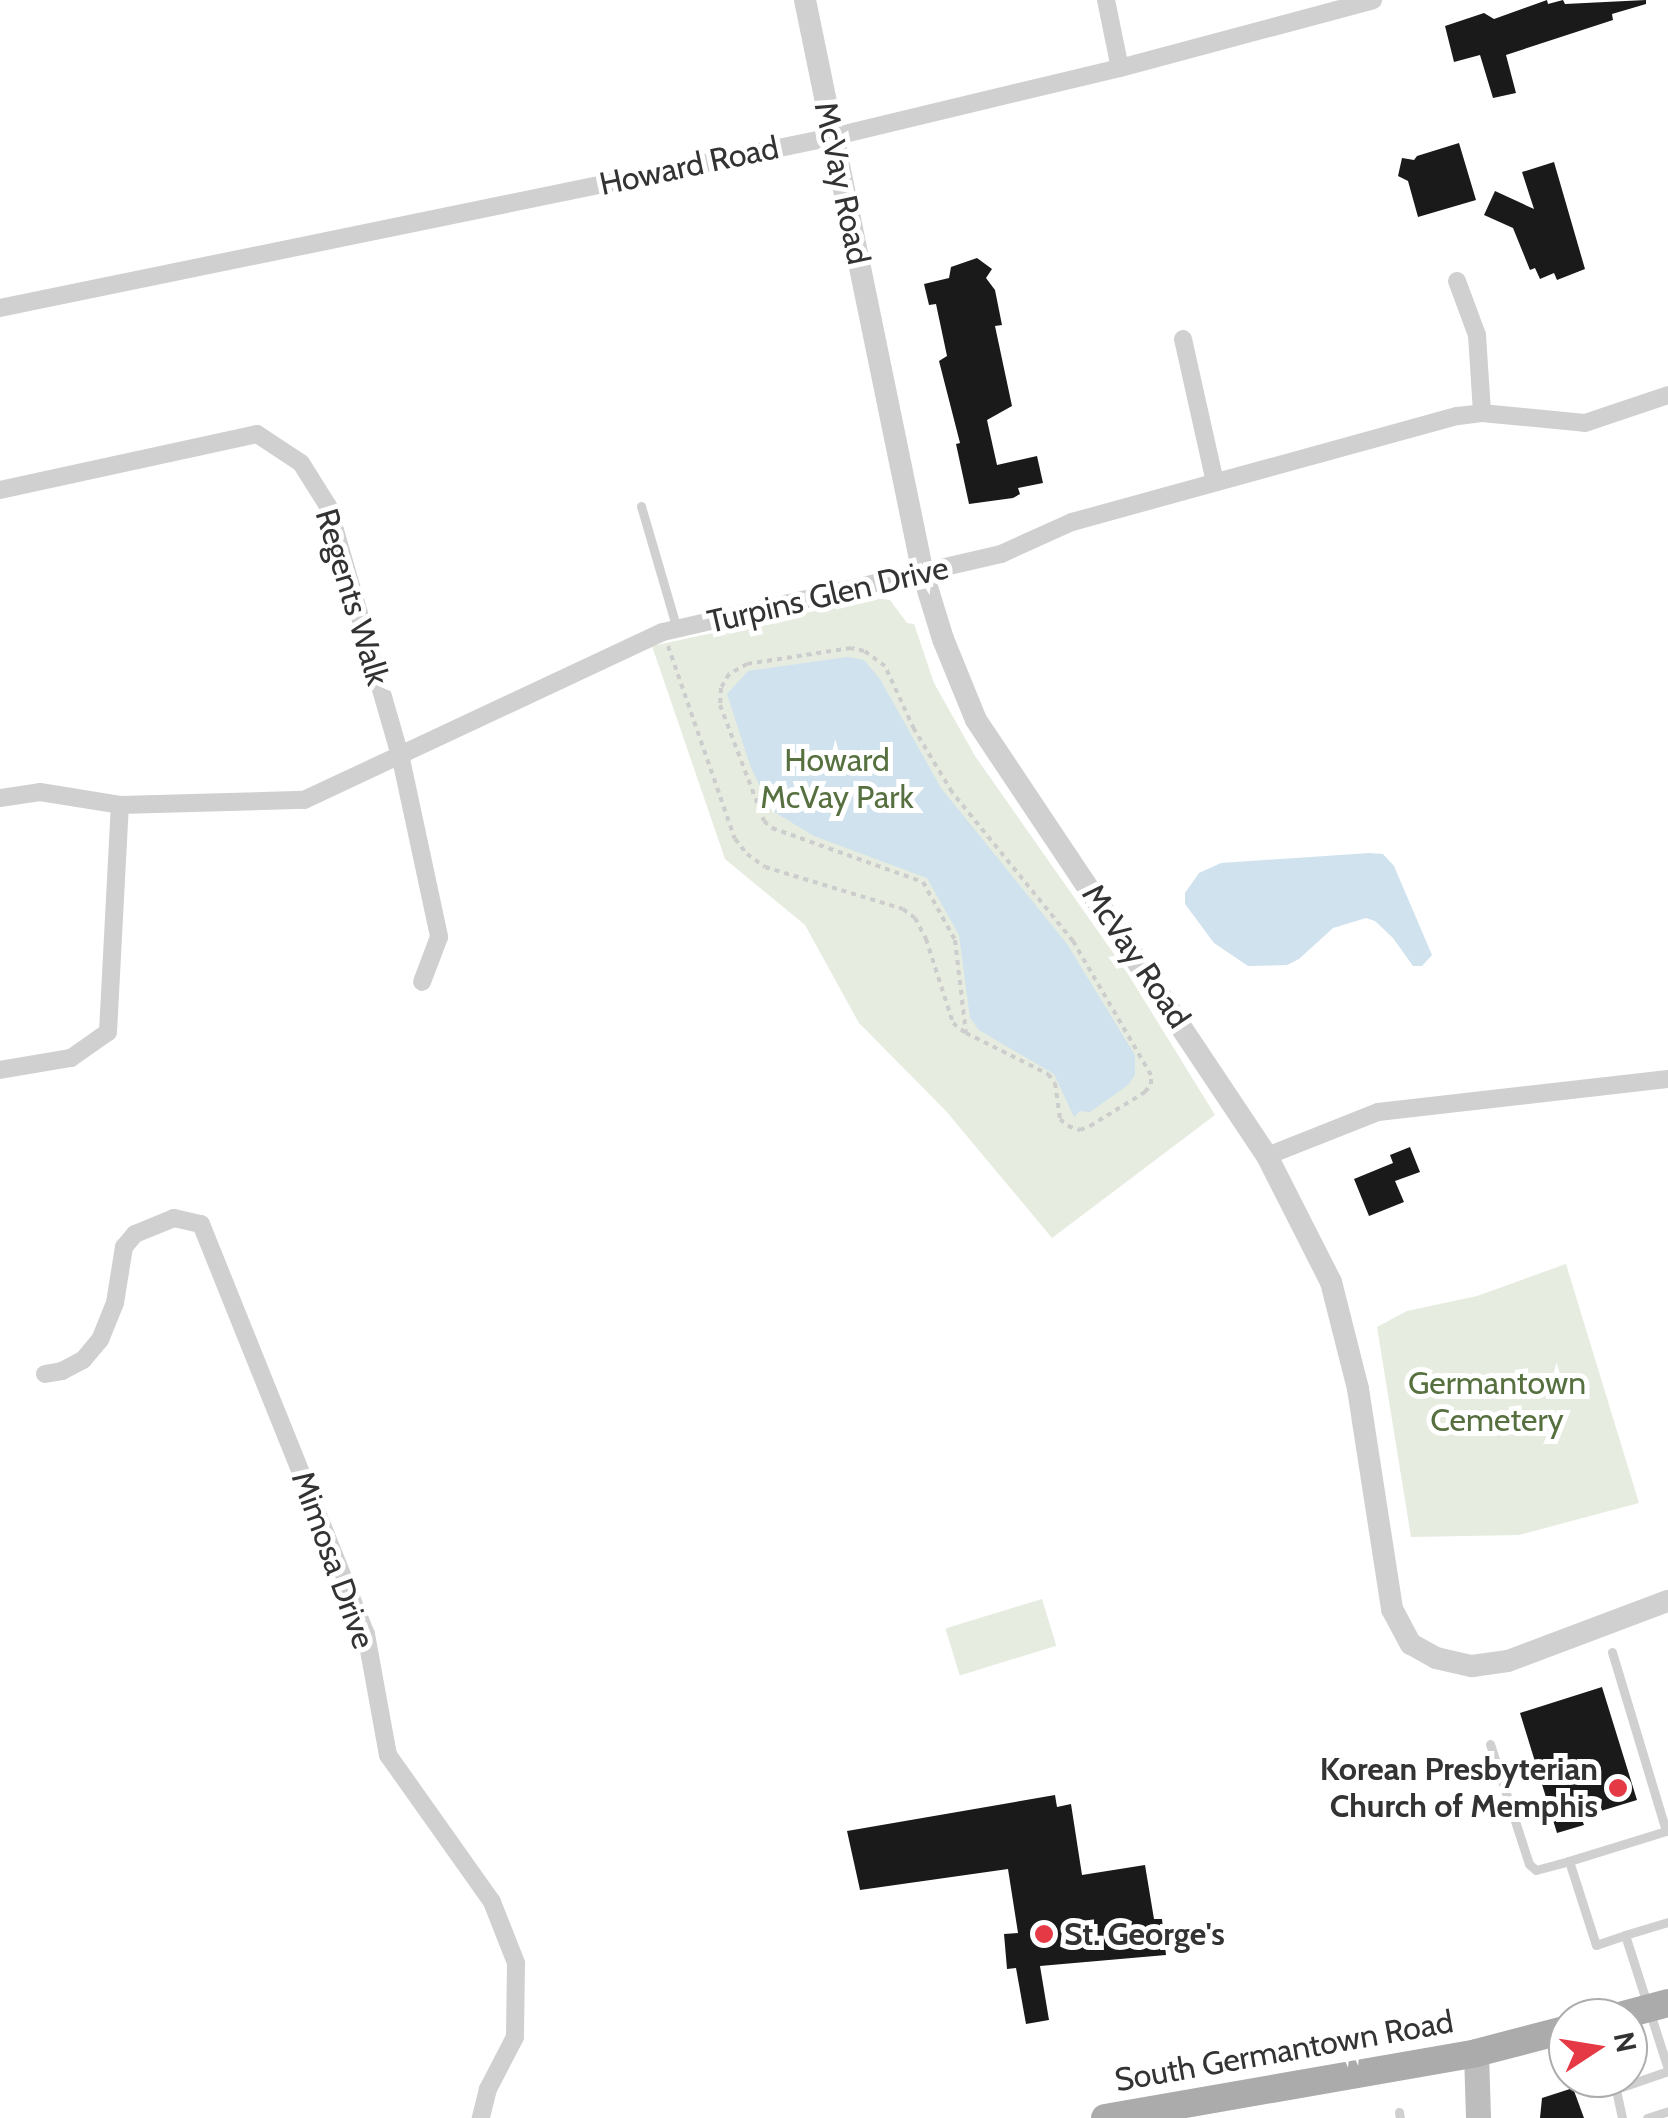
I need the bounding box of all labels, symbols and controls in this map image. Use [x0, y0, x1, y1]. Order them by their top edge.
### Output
street label: McVay Road [806, 98, 878, 268]
street label: Howard Road [596, 128, 782, 204]
street label: Regents Walk [307, 504, 397, 690]
street label: Turpins Glen Drive [704, 549, 952, 641]
park label: Howard McVay Park [760, 742, 914, 817]
street label: McVay Road [1074, 877, 1198, 1035]
park label: Germantown Cemetery [1408, 1365, 1586, 1440]
street label: Mimosa Drive [283, 1466, 383, 1654]
place label: Korean Presbyterian Church of Memphis [1320, 1751, 1598, 1826]
marker: Korean Presbyterian Church of Memphis [1607, 1777, 1629, 1799]
place label: St. George's [1064, 1915, 1225, 1953]
marker: St. George's [1033, 1923, 1055, 1945]
north arrow [1548, 1998, 1648, 2098]
street label: South Germantown Road [1112, 2002, 1456, 2100]
text: N [1607, 2029, 1644, 2055]

